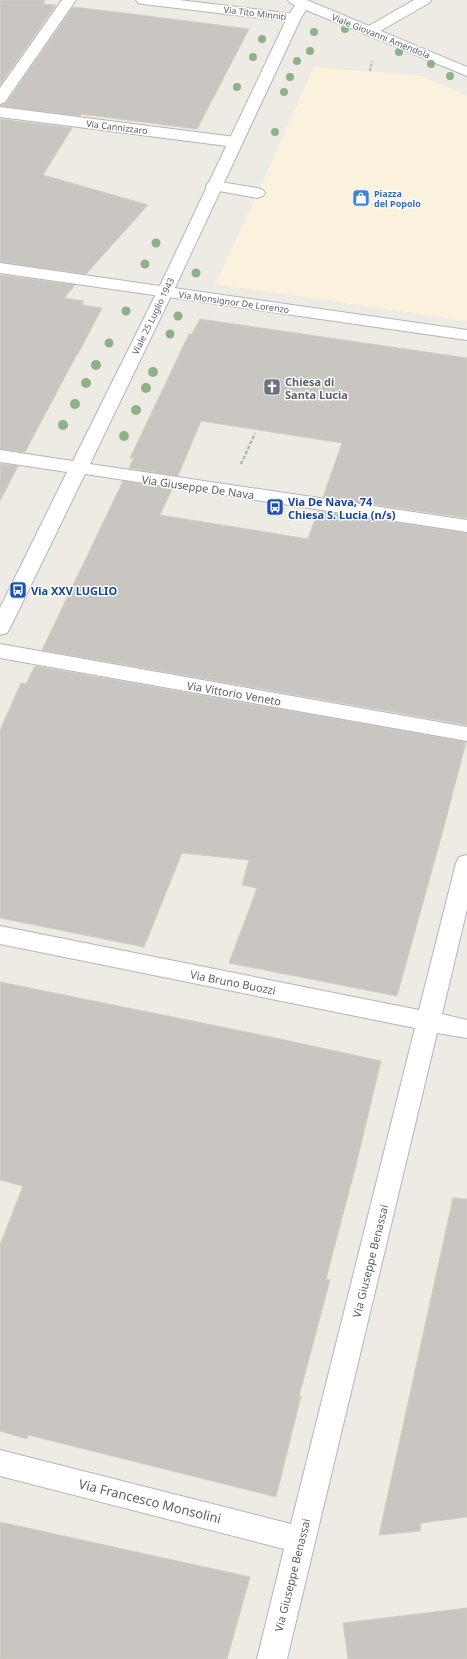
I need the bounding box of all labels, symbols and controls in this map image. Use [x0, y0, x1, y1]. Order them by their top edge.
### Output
street label: Via Tito Minniti [223, 3, 287, 23]
street label: Viale Giovanni Amendola [330, 10, 432, 62]
street label: Via Cannizzaro [86, 117, 148, 137]
place label: Piazza del Popolo [374, 187, 421, 210]
shop icon: Piazza del Popolo [351, 188, 371, 208]
street label: Viale 25 Luglio 1943 [129, 275, 177, 357]
street label: Via Monsignor De Lorenzo [178, 288, 290, 316]
place label: Chiesa di Santa Lucia [285, 374, 348, 402]
church icon: Chiesa di Santa Lucia [262, 377, 282, 397]
street label: Via Giuseppe De Nava [141, 472, 255, 502]
place label: Via De Nava, 74 Chiesa S. Lucia (n/s) [288, 494, 396, 522]
bus stop icon: Via De Nava, 74 Chiesa S. Lucia (n/s) [265, 497, 285, 517]
bus stop icon: Via XXV LUGLIO [8, 580, 28, 600]
place label: Via XXV LUGLIO [31, 583, 117, 598]
street label: Via Vittorio Veneto [186, 677, 283, 709]
street label: Via Bruno Buozzi [189, 966, 277, 998]
street label: Via Giuseppe Benassai [349, 1203, 391, 1319]
street label: Via Francesco Monsolini [77, 1475, 223, 1527]
street label: Via Giuseppe Benassai [271, 1517, 313, 1633]

